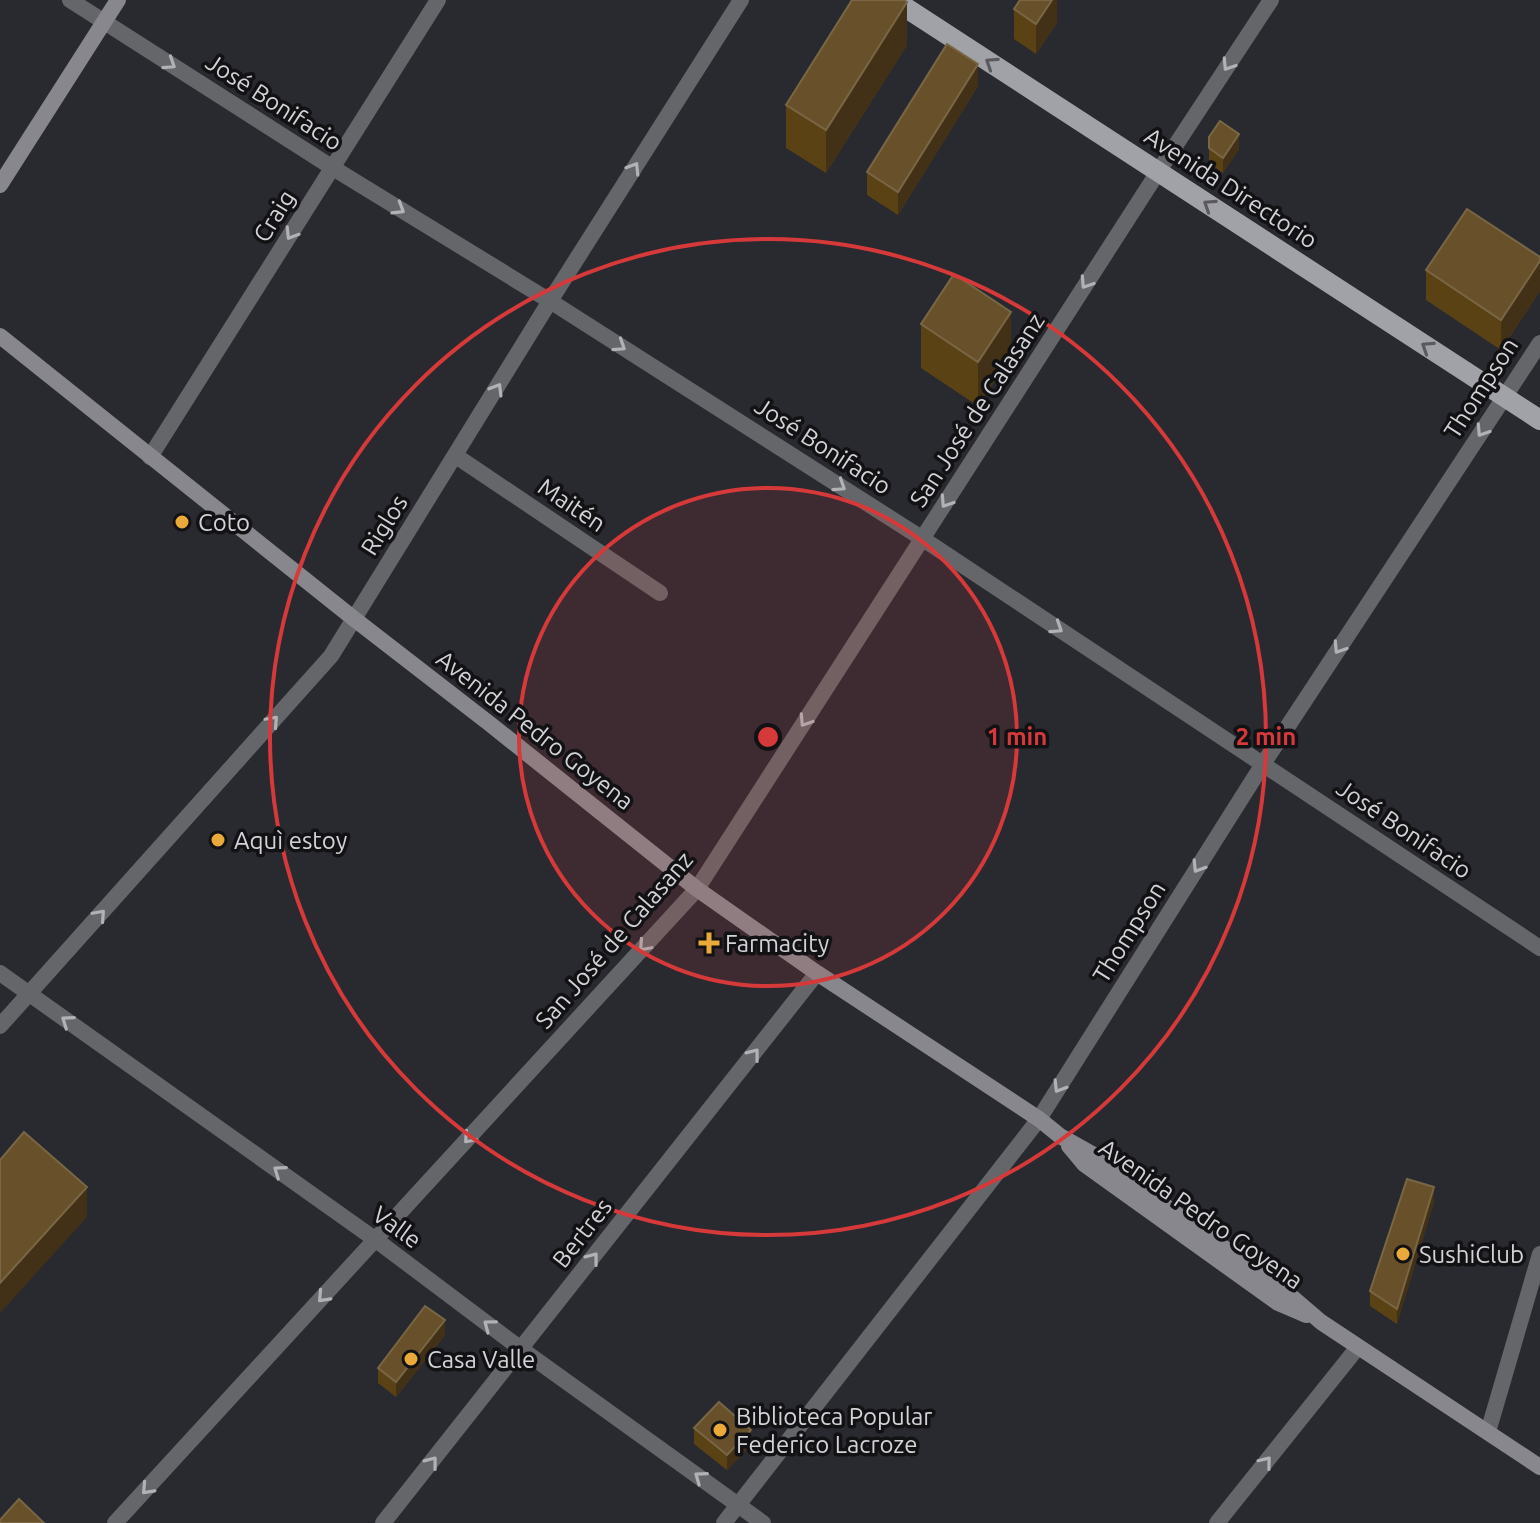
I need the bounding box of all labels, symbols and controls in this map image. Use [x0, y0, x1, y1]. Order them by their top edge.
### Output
street label: José Bonifacio [201, 48, 347, 156]
one-way arrow [161, 55, 176, 70]
one-way arrow [1222, 57, 1237, 71]
one-way arrow [986, 58, 1000, 73]
street label: Avenida Directorio [1140, 122, 1322, 254]
one-way arrow [625, 162, 640, 177]
street label: Craig [248, 185, 300, 247]
one-way arrow [390, 199, 405, 215]
one-way arrow [1204, 200, 1218, 215]
one-way arrow [286, 225, 301, 240]
one-way arrow [1081, 275, 1096, 289]
street label: San José de Calasanz [904, 308, 1050, 512]
street label: Thompson [1439, 333, 1523, 443]
one-way arrow [612, 336, 626, 351]
one-way arrow [1422, 342, 1436, 357]
one-way arrow [487, 383, 503, 398]
street label: José Bonifacio [750, 392, 896, 500]
one-way arrow [1476, 422, 1491, 437]
street label: Maitén [533, 473, 611, 537]
one-way arrow [831, 476, 845, 491]
street label: Riglos [355, 490, 413, 560]
one-way arrow [941, 494, 956, 508]
place label: Coto [198, 509, 250, 536]
marker: Coto [173, 513, 191, 531]
one-way arrow [1049, 618, 1063, 633]
one-way arrow [1334, 640, 1349, 654]
street label: Avenida Pedro Goyena [431, 645, 639, 815]
one-way arrow [800, 712, 815, 727]
one-way arrow [264, 715, 278, 730]
centre of rings [754, 723, 782, 751]
text: 1 min [987, 723, 1047, 750]
text: 2 min [1236, 723, 1296, 750]
street label: José Bonifacio [1332, 774, 1476, 884]
place label: Aquì estoy [234, 827, 348, 854]
marker: Aquì estoy [209, 831, 227, 849]
street label: San José de Calasanz [530, 846, 698, 1034]
one-way arrow [1193, 858, 1208, 873]
street label: Thompson [1087, 877, 1171, 987]
one-way arrow [90, 909, 105, 924]
place label: Farmacity [725, 930, 830, 957]
marker: Farmacity [700, 934, 718, 952]
one-way arrow [640, 937, 654, 952]
one-way arrow [62, 1016, 76, 1031]
one-way arrow [744, 1049, 759, 1063]
one-way arrow [1054, 1078, 1069, 1093]
one-way arrow [464, 1129, 478, 1144]
street label: Avenida Pedro Goyena [1094, 1134, 1308, 1294]
one-way arrow [274, 1166, 288, 1181]
street label: Bertres [547, 1193, 617, 1273]
street label: Valle [368, 1201, 426, 1253]
place label: SushiClub [1419, 1241, 1524, 1268]
marker: SushiClub [1394, 1245, 1412, 1263]
one-way arrow [583, 1253, 598, 1267]
one-way arrow [319, 1288, 333, 1303]
one-way arrow [483, 1320, 498, 1335]
place label: Casa Valle [427, 1346, 535, 1373]
marker: Casa Valle [402, 1350, 420, 1368]
place label: Biblioteca Popular Federico Lacroze [736, 1403, 932, 1458]
marker: Biblioteca Popular Federico Lacroze [711, 1421, 729, 1439]
one-way arrow [422, 1456, 436, 1471]
one-way arrow [1256, 1457, 1271, 1471]
one-way arrow [694, 1472, 708, 1487]
one-way arrow [142, 1479, 156, 1494]

